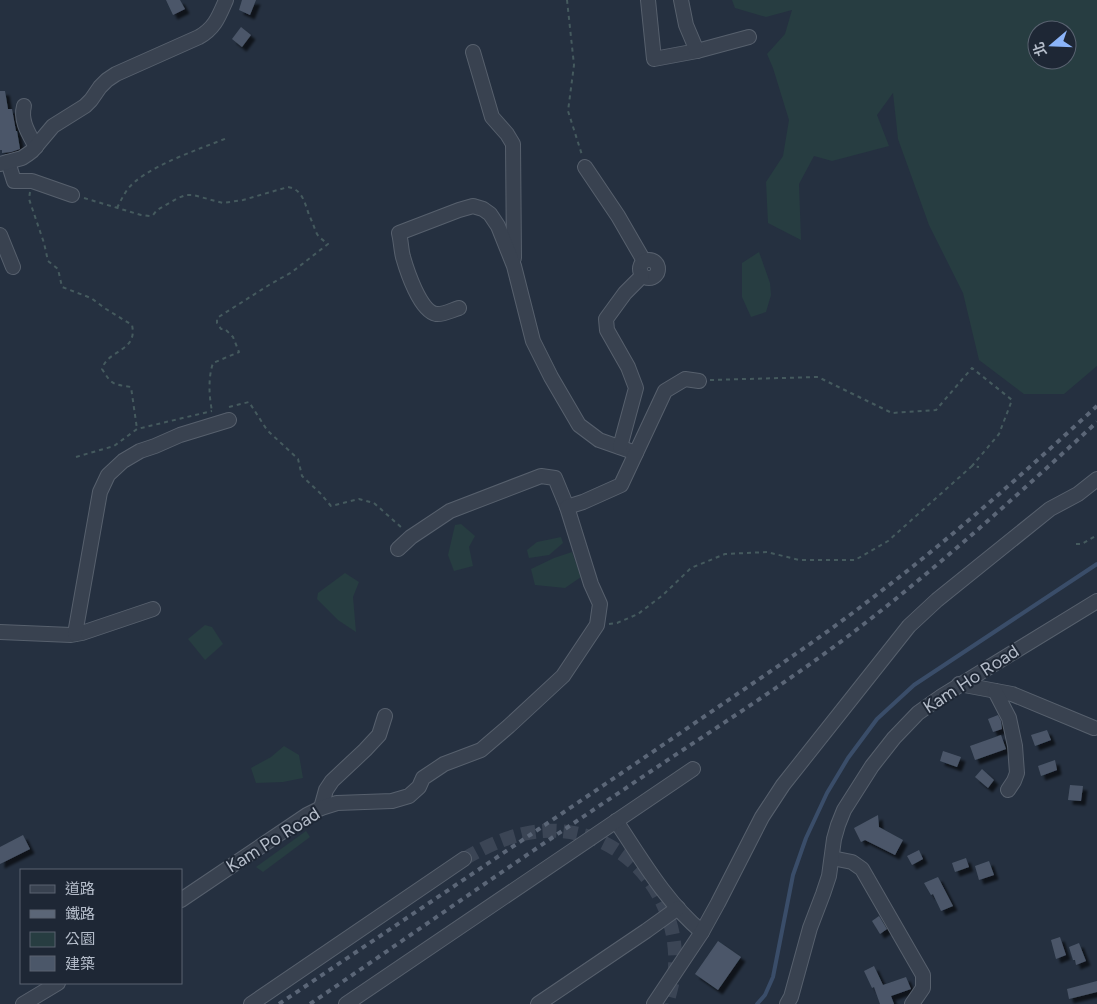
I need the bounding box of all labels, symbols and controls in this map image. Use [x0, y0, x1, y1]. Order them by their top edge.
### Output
north arrow [1027, 20, 1077, 70]
text: 北 [1030, 40, 1050, 58]
street label: Kam Ho Road [919, 640, 1023, 718]
street label: Kam Po Road [222, 802, 324, 878]
legend [20, 869, 182, 984]
text: 道路 [65, 880, 95, 898]
text: 鐵路 [65, 905, 95, 923]
text: 公園 [65, 930, 95, 948]
text: 建築 [65, 955, 95, 973]

